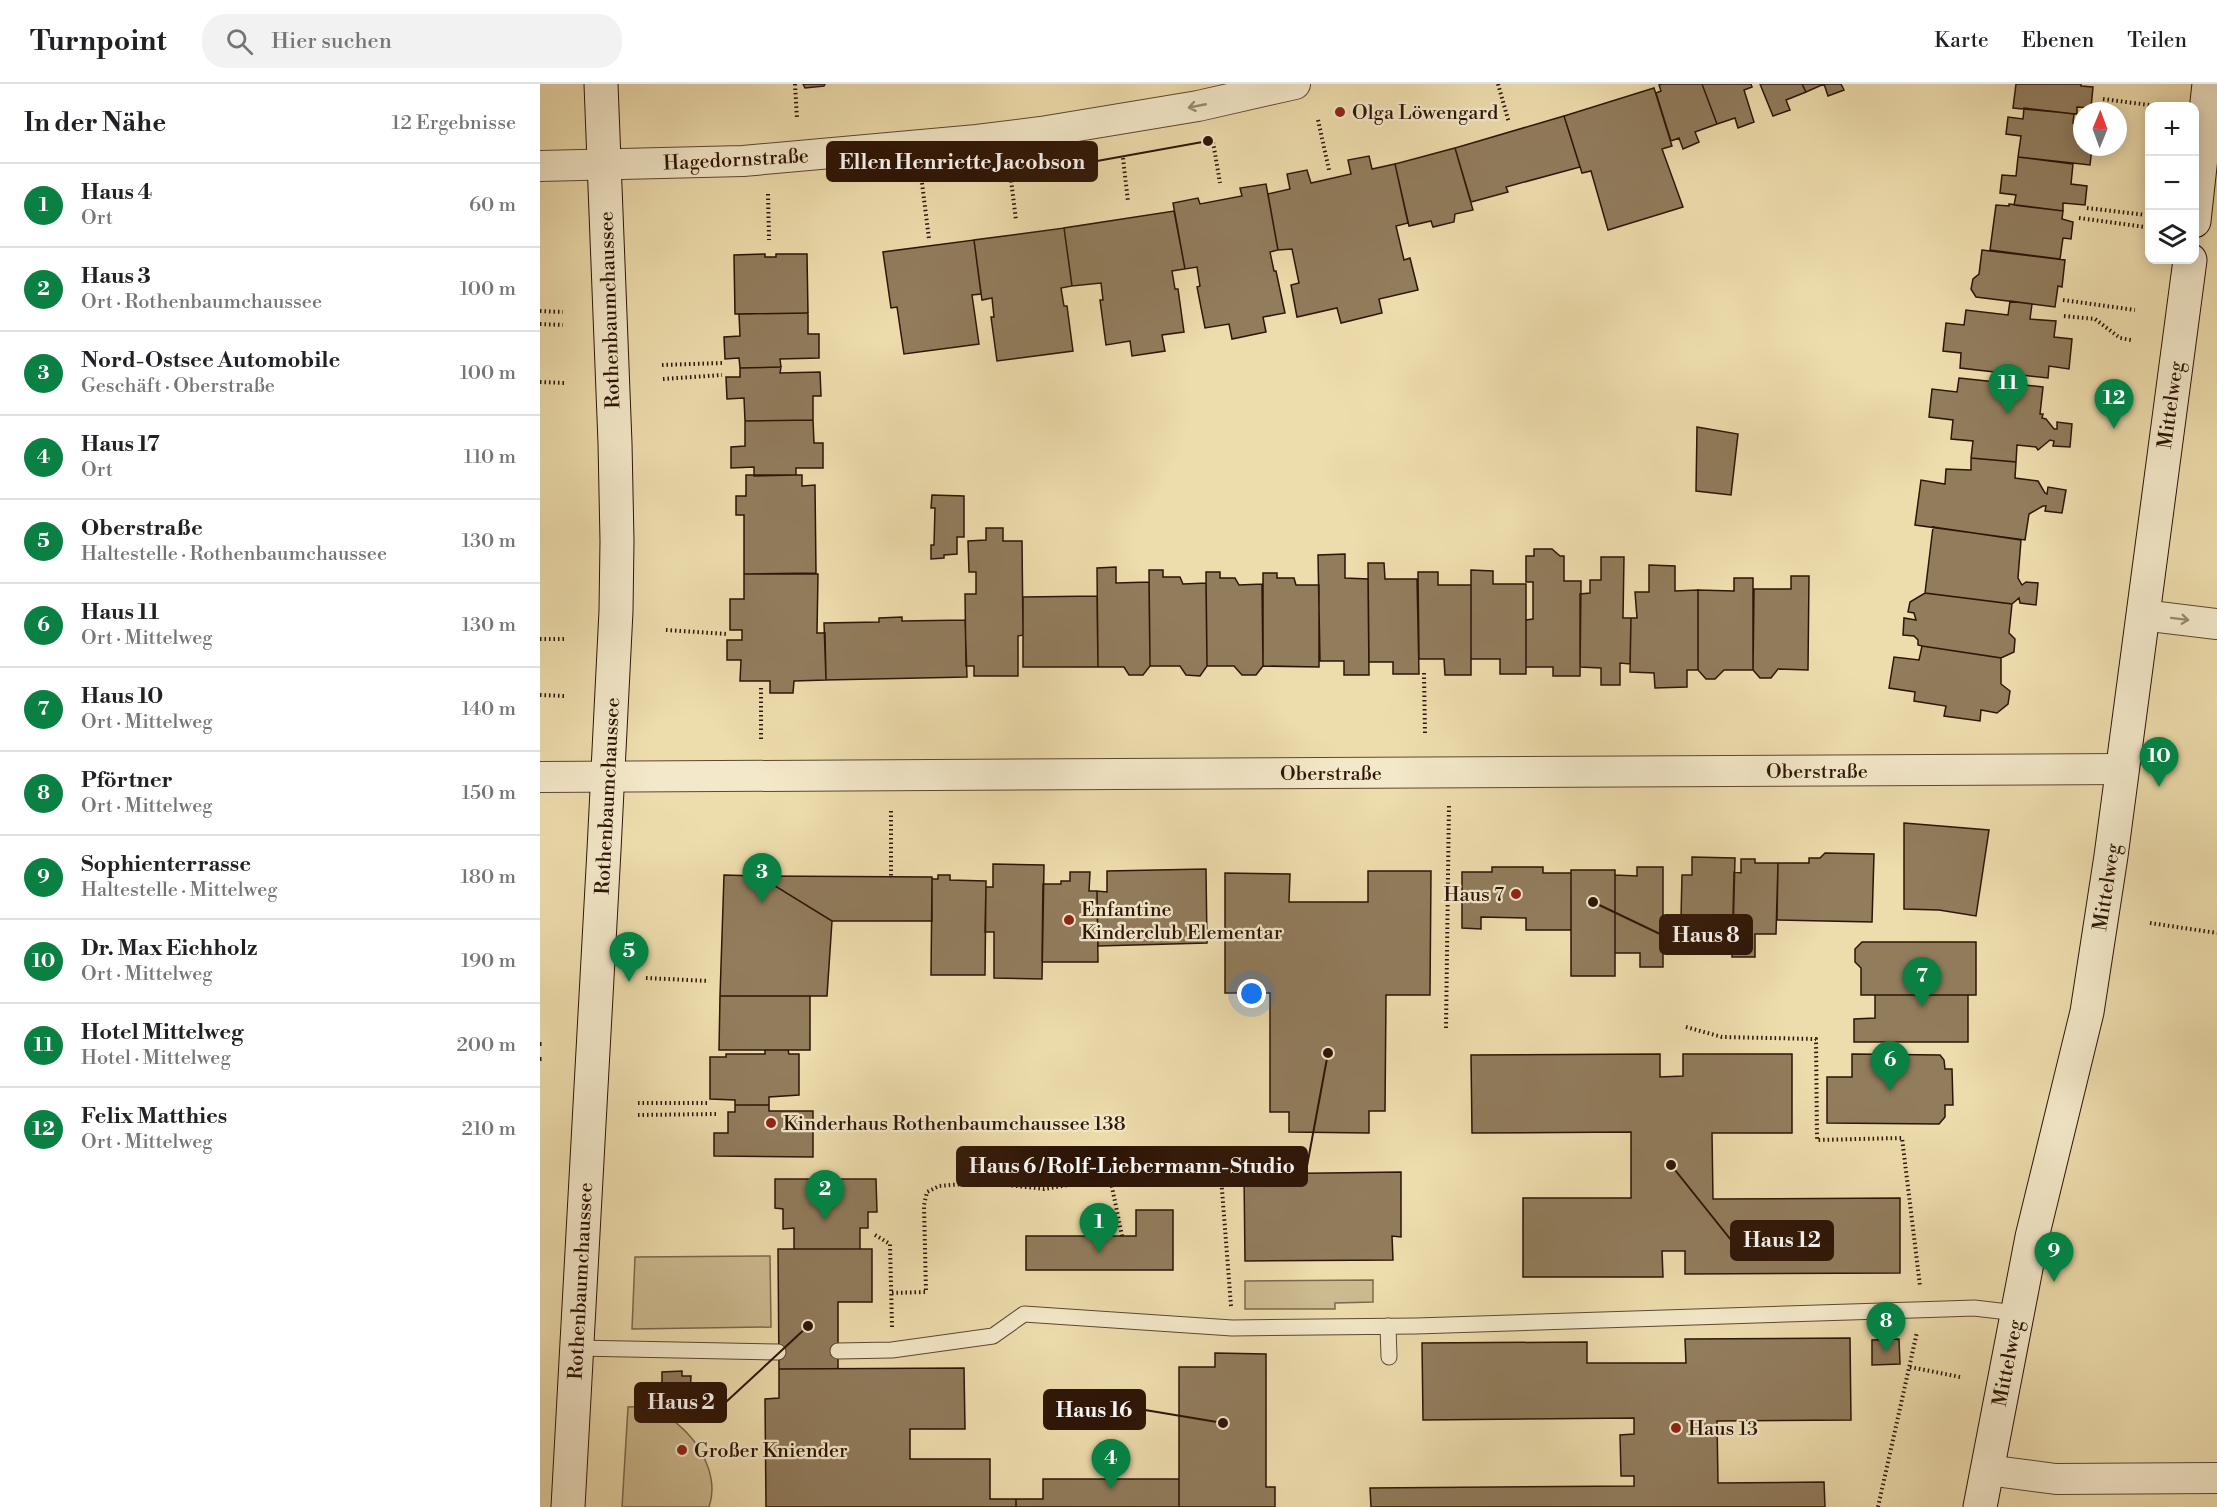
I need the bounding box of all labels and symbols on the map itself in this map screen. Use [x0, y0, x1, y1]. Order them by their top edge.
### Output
one-way arrow [1188, 101, 1208, 112]
place label: Olga Löwengard [1352, 101, 1499, 126]
north arrow [2073, 102, 2127, 156]
marker: Olga Löwengard [1333, 105, 1347, 119]
callout: Ellen Henriette Jacobson [827, 142, 1097, 181]
street label: Hagedornstraße [663, 144, 810, 177]
text: Ellen Henriette Jacobson [839, 150, 1085, 176]
street label: Rothenbaumchaussee [595, 211, 626, 409]
street label: Mittelweg [2153, 359, 2190, 451]
pin: 11 [1988, 364, 2028, 414]
pin: 12 [2094, 380, 2134, 429]
one-way arrow [2169, 614, 2189, 625]
street label: Rothenbaumchaussee [591, 697, 626, 895]
pin: 10 [2140, 738, 2178, 787]
street label: Oberstraße [1766, 760, 1868, 785]
street label: Oberstraße [1280, 762, 1382, 787]
street label: Mittelweg [2088, 841, 2127, 933]
pin: 3 [742, 854, 782, 903]
place label: Haus 7 [1444, 883, 1504, 908]
marker: Haus 7 [1509, 887, 1523, 901]
place label: Enfantine Kinderclub Elementar [1081, 898, 1283, 946]
marker: Enfantine Kinderclub Elementar [1062, 913, 1076, 927]
callout: Haus 8 [1660, 915, 1752, 954]
text: Haus 8 [1672, 923, 1740, 949]
pin: 5 [610, 932, 649, 982]
pin: 7 [1902, 958, 1942, 1007]
your location [1237, 979, 1266, 1008]
pin: 6 [1870, 1042, 1910, 1091]
place label: Kinderhaus Rothenbaumchaussee 138 [783, 1112, 1126, 1137]
marker: Kinderhaus Rothenbaumchaussee 138 [764, 1116, 778, 1130]
callout: Haus 6 / Rolf-Liebermann-Studio [957, 1147, 1307, 1186]
text: Haus 6 / Rolf-Liebermann-Studio [969, 1154, 1295, 1180]
pin: 2 [806, 1170, 844, 1220]
street label: Rothenbaumchaussee [564, 1182, 599, 1380]
pin: 1 [1080, 1204, 1118, 1253]
callout: Haus 12 [1731, 1221, 1833, 1260]
text: Haus 12 [1743, 1228, 1821, 1254]
pin: 9 [2034, 1232, 2074, 1282]
pin: 8 [1866, 1302, 1906, 1352]
street label: Mittelweg [1988, 1317, 2029, 1409]
callout: Haus 2 [635, 1383, 726, 1422]
text: Haus 2 [647, 1390, 715, 1416]
callout: Haus 16 [1044, 1390, 1145, 1429]
text: Haus 16 [1056, 1398, 1132, 1424]
place label: Haus 13 [1688, 1417, 1758, 1442]
marker: Haus 13 [1669, 1421, 1683, 1435]
place label: Großer Kniender [694, 1439, 848, 1464]
pin: 4 [1092, 1440, 1130, 1489]
marker: Großer Kniender [675, 1443, 689, 1457]

